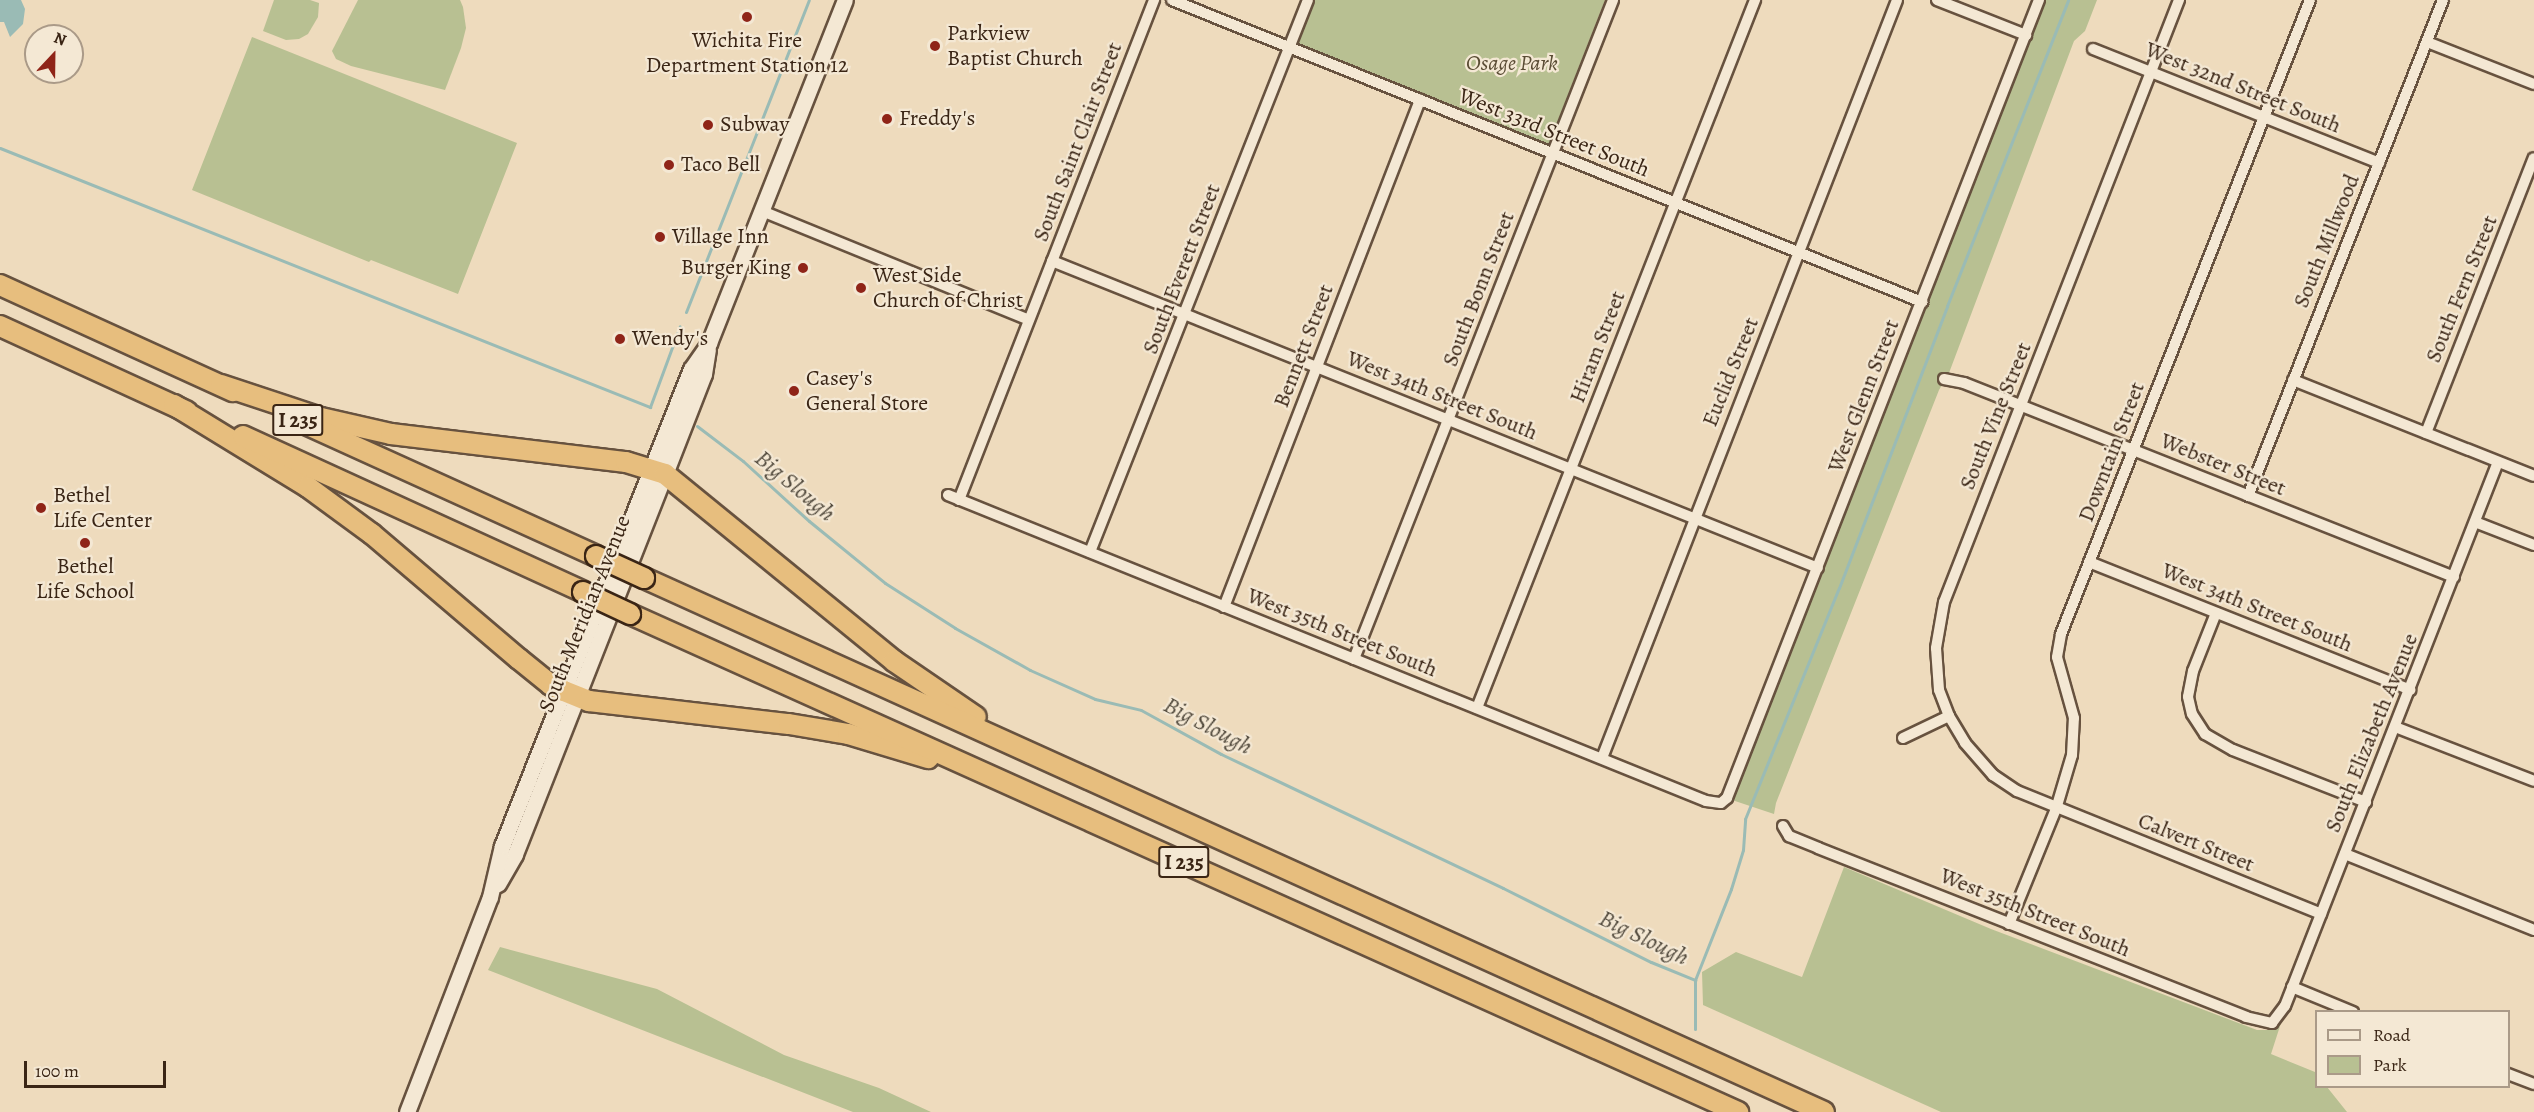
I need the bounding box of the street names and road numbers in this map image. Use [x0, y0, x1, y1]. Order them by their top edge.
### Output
street label: West 32nd Street South [2141, 37, 2345, 139]
street label: South Saint Clair Street [1028, 39, 1128, 245]
street label: West 33rd Street South [1455, 83, 1653, 183]
street label: South Millwood [2288, 170, 2366, 312]
street label: South Everett Street [1137, 180, 1227, 358]
street label: South Bonn Street [1437, 208, 1521, 370]
street label: South Fern Street [2420, 211, 2504, 367]
street label: Bennett Street [1268, 281, 1340, 411]
street label: Hiram Street [1565, 287, 1631, 407]
street label: Euclid Street [1697, 313, 1765, 431]
street label: West Glenn Street [1823, 316, 1905, 476]
street label: South Vine Street [1954, 338, 2038, 494]
street label: West 34th Street South [1343, 346, 1541, 446]
street label: Downtain Street [2073, 378, 2151, 526]
road number: I 235 [271, 402, 325, 438]
street label: Webster Street [2157, 428, 2289, 502]
street label: South Meridian Avenue [533, 512, 637, 716]
street label: West 34th Street South [2158, 558, 2356, 658]
street label: West 35th Street South [1243, 583, 1441, 683]
street label: South Elizabeth Avenue [2320, 630, 2424, 836]
street label: Calvert Street [2134, 808, 2258, 878]
road number: I 235 [1157, 844, 1211, 880]
street label: West 35th Street South [1936, 863, 2134, 963]

